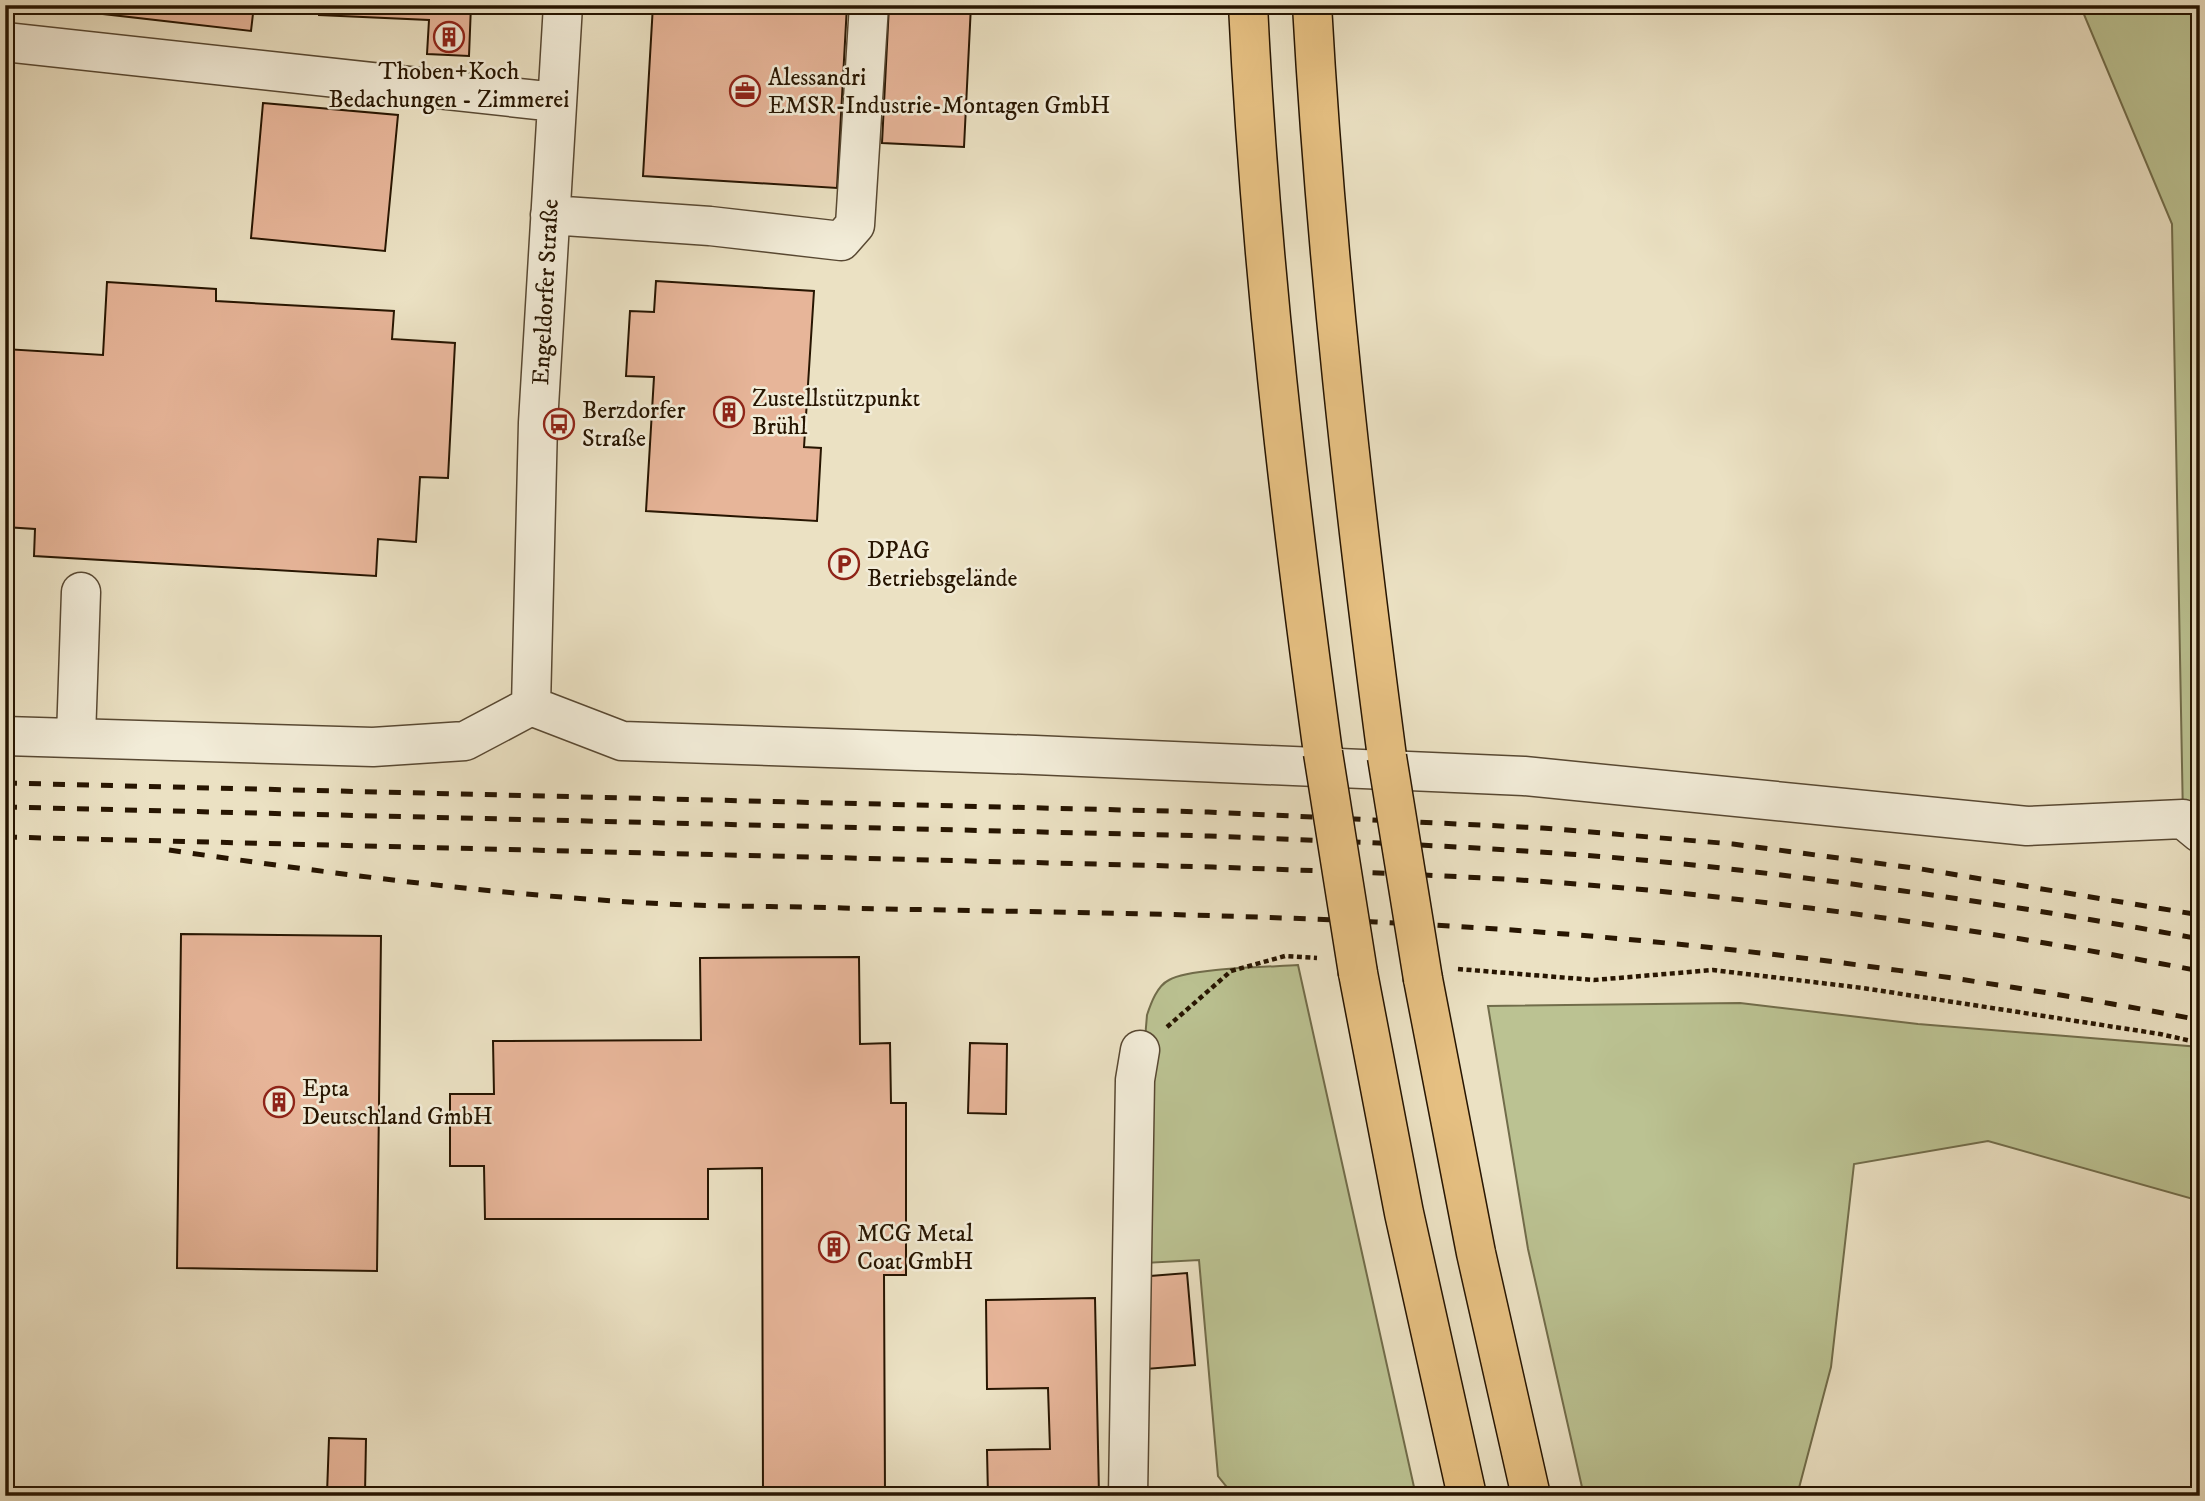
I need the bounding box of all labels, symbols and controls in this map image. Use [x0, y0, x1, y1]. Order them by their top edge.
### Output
building icon: Thoben+Koch Bedachungen - Zimmerei [432, 20, 466, 54]
place label: Thoben+Koch Bedachungen - Zimmerei [329, 57, 569, 115]
place label: Alessandri EMSR-Industrie-Montagen GmbH [768, 63, 1110, 121]
office icon: Alessandri EMSR-Industrie-Montagen GmbH [728, 74, 762, 108]
street label: Engeldorfer Straße [526, 198, 566, 386]
place label: Zustellstützpunkt Brühl [752, 384, 920, 442]
building icon: Zustellstützpunkt Brühl [712, 395, 746, 429]
place label: Berzdorfer Straße [582, 396, 685, 454]
bus stop icon: Berzdorfer Straße [542, 407, 576, 441]
place label: DPAG Betriebsgelände [867, 536, 1018, 594]
parking icon: DPAG Betriebsgelände [827, 547, 861, 581]
place label: Epta Deutschland GmbH [302, 1074, 493, 1132]
building icon: Epta Deutschland GmbH [262, 1085, 296, 1119]
place label: MCG Metal Coat GmbH [857, 1219, 974, 1277]
building icon: MCG Metal Coat GmbH [817, 1230, 851, 1264]

